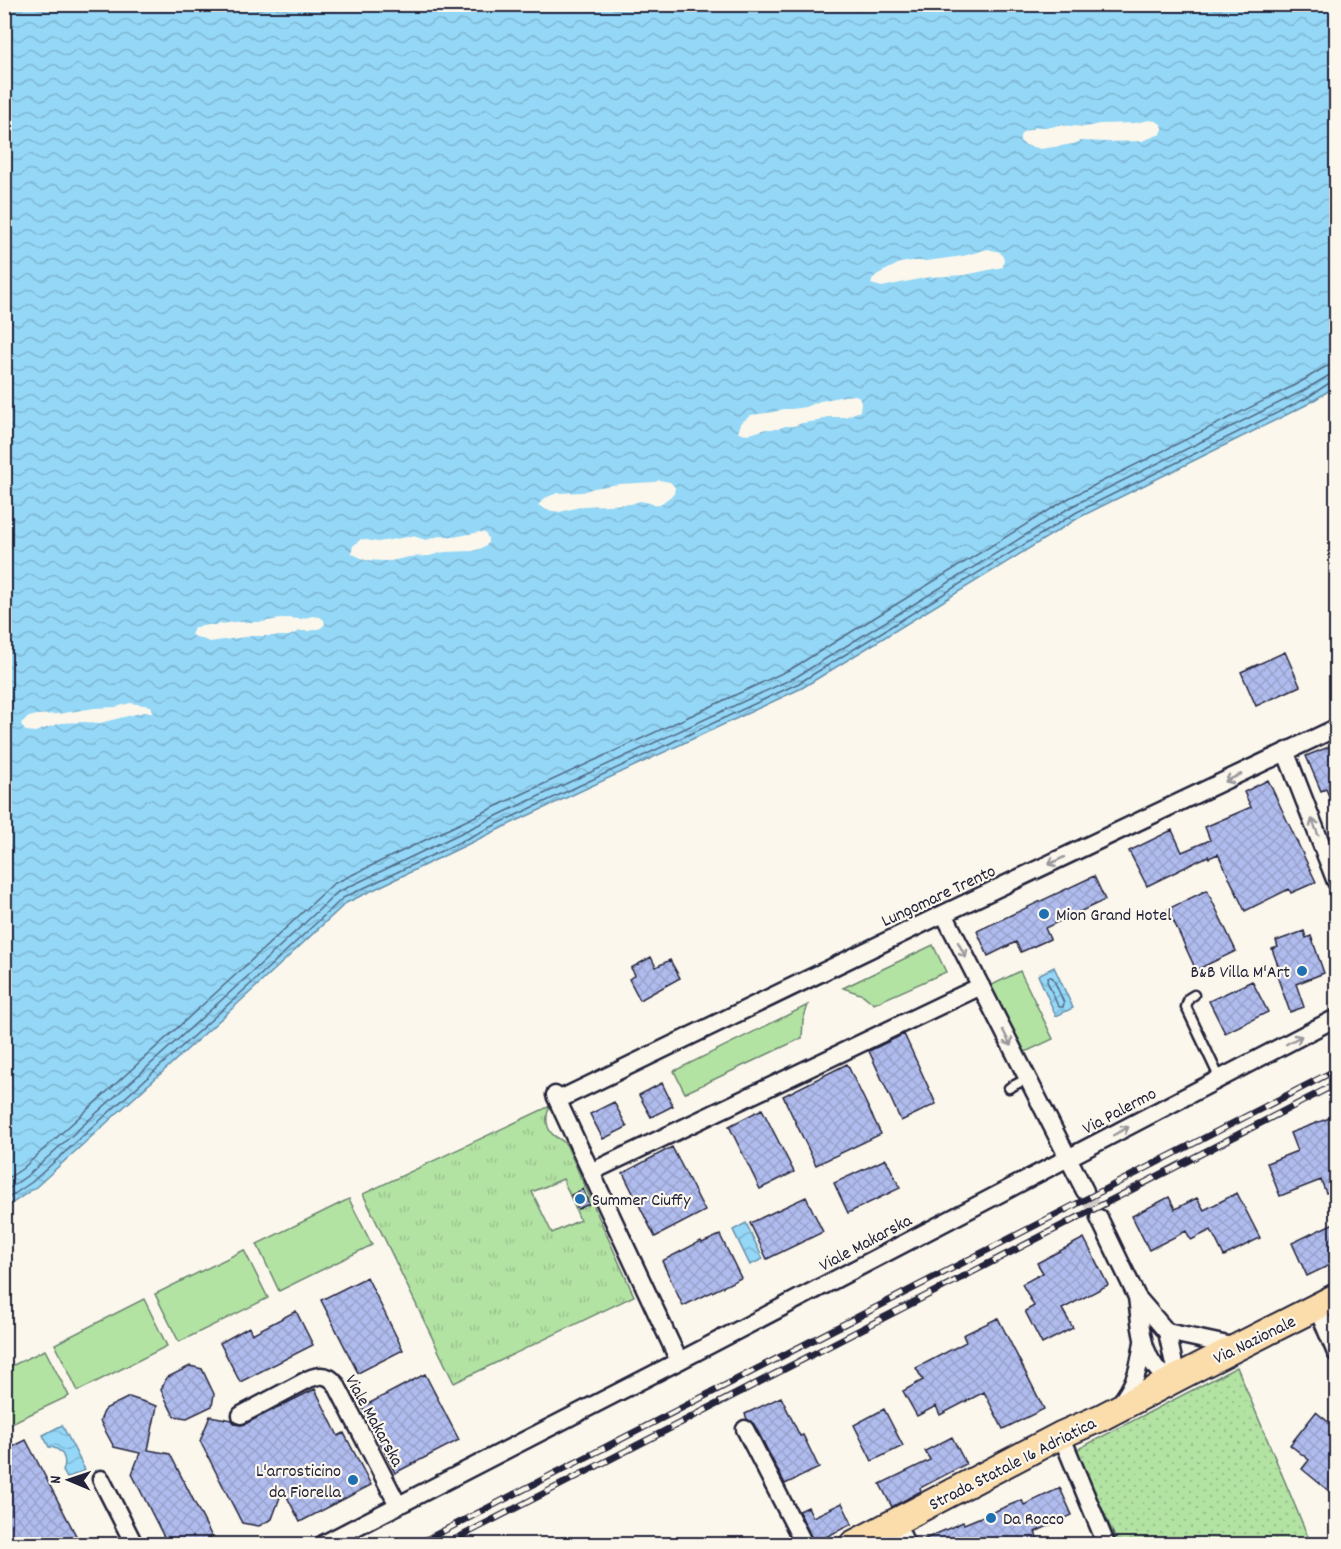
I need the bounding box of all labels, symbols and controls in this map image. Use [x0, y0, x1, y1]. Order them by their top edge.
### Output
one-way arrow [1224, 772, 1242, 784]
one-way arrow [1309, 818, 1320, 837]
one-way arrow [1048, 856, 1066, 868]
street label: Lungomare Trento [878, 860, 1000, 935]
place label: Mion Grand Hotel [1056, 904, 1172, 929]
marker: Mion Grand Hotel [1037, 907, 1051, 921]
one-way arrow [957, 941, 969, 959]
place label: B&B Villa M'Art [1191, 961, 1290, 986]
marker: B&B Villa M'Art [1295, 964, 1309, 978]
one-way arrow [1002, 1028, 1014, 1046]
one-way arrow [1285, 1034, 1303, 1046]
street label: Via Palermo [1079, 1082, 1162, 1142]
one-way arrow [1112, 1125, 1129, 1137]
place label: Summer Ciuffy [592, 1189, 691, 1214]
marker: Summer Ciuffy [573, 1192, 587, 1206]
street label: Viale Makarska [815, 1209, 917, 1279]
street label: Via Nazionale [1210, 1310, 1301, 1372]
street label: Viale Makarska [337, 1371, 409, 1472]
street label: Strada Statale 16 Adriatica [925, 1412, 1101, 1518]
north arrow [39, 1450, 99, 1510]
place label: L'arrosticino da Fiorella [256, 1460, 342, 1506]
marker: L'arrosticino da Fiorella [346, 1473, 360, 1487]
text: N [45, 1475, 68, 1484]
place label: Da Rocco [1003, 1508, 1064, 1533]
marker: Da Rocco [984, 1511, 998, 1525]

